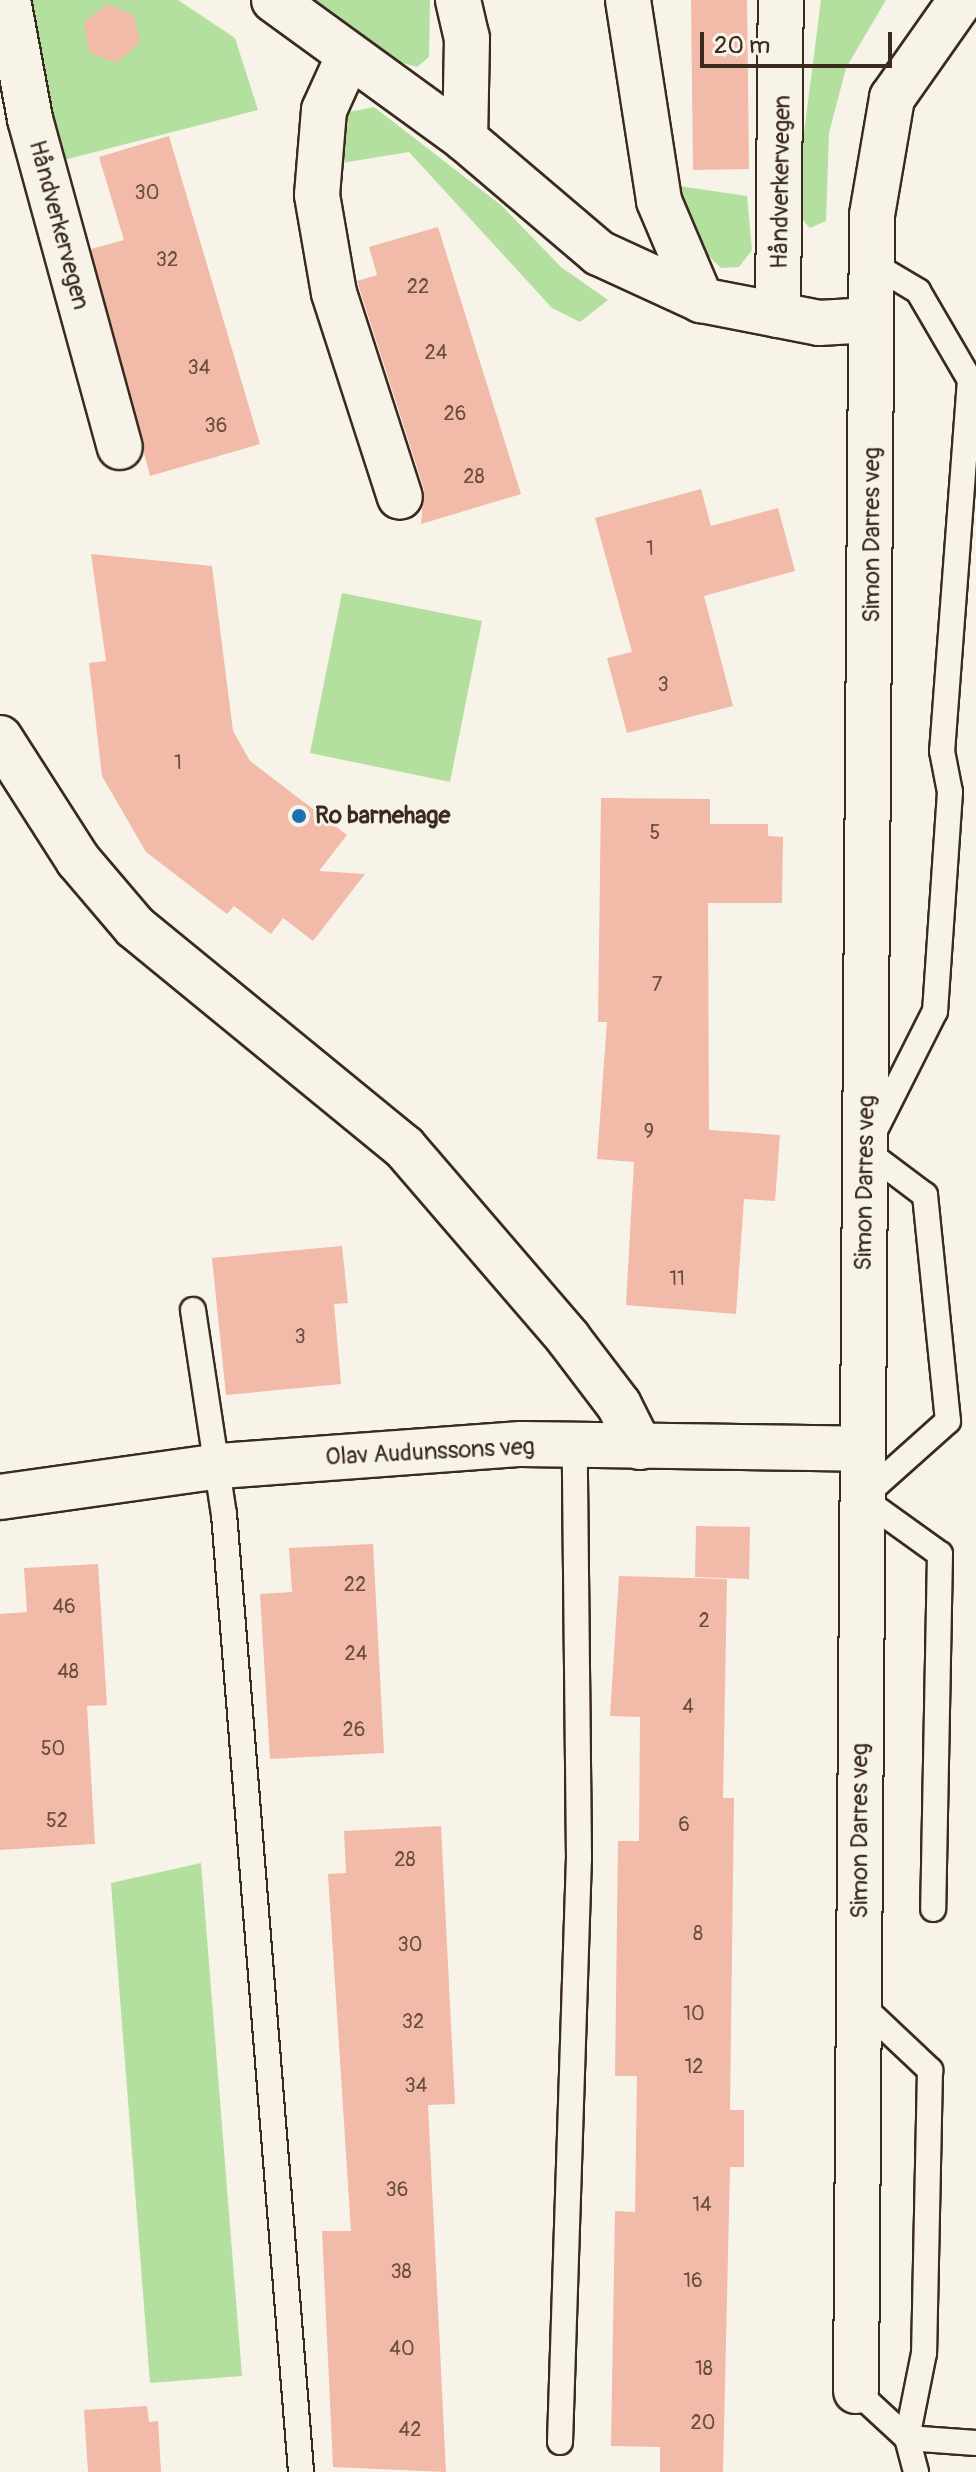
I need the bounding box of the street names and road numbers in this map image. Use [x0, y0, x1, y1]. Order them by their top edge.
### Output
street label: Håndverkervegen [765, 95, 797, 269]
street label: Håndverkervegen [23, 137, 95, 313]
street label: Simon Darres veg [858, 447, 886, 623]
street label: Simon Darres veg [849, 1095, 881, 1271]
street label: Olav Audunssons veg [325, 1432, 535, 1472]
street label: Simon Darres veg [846, 1743, 874, 1919]

